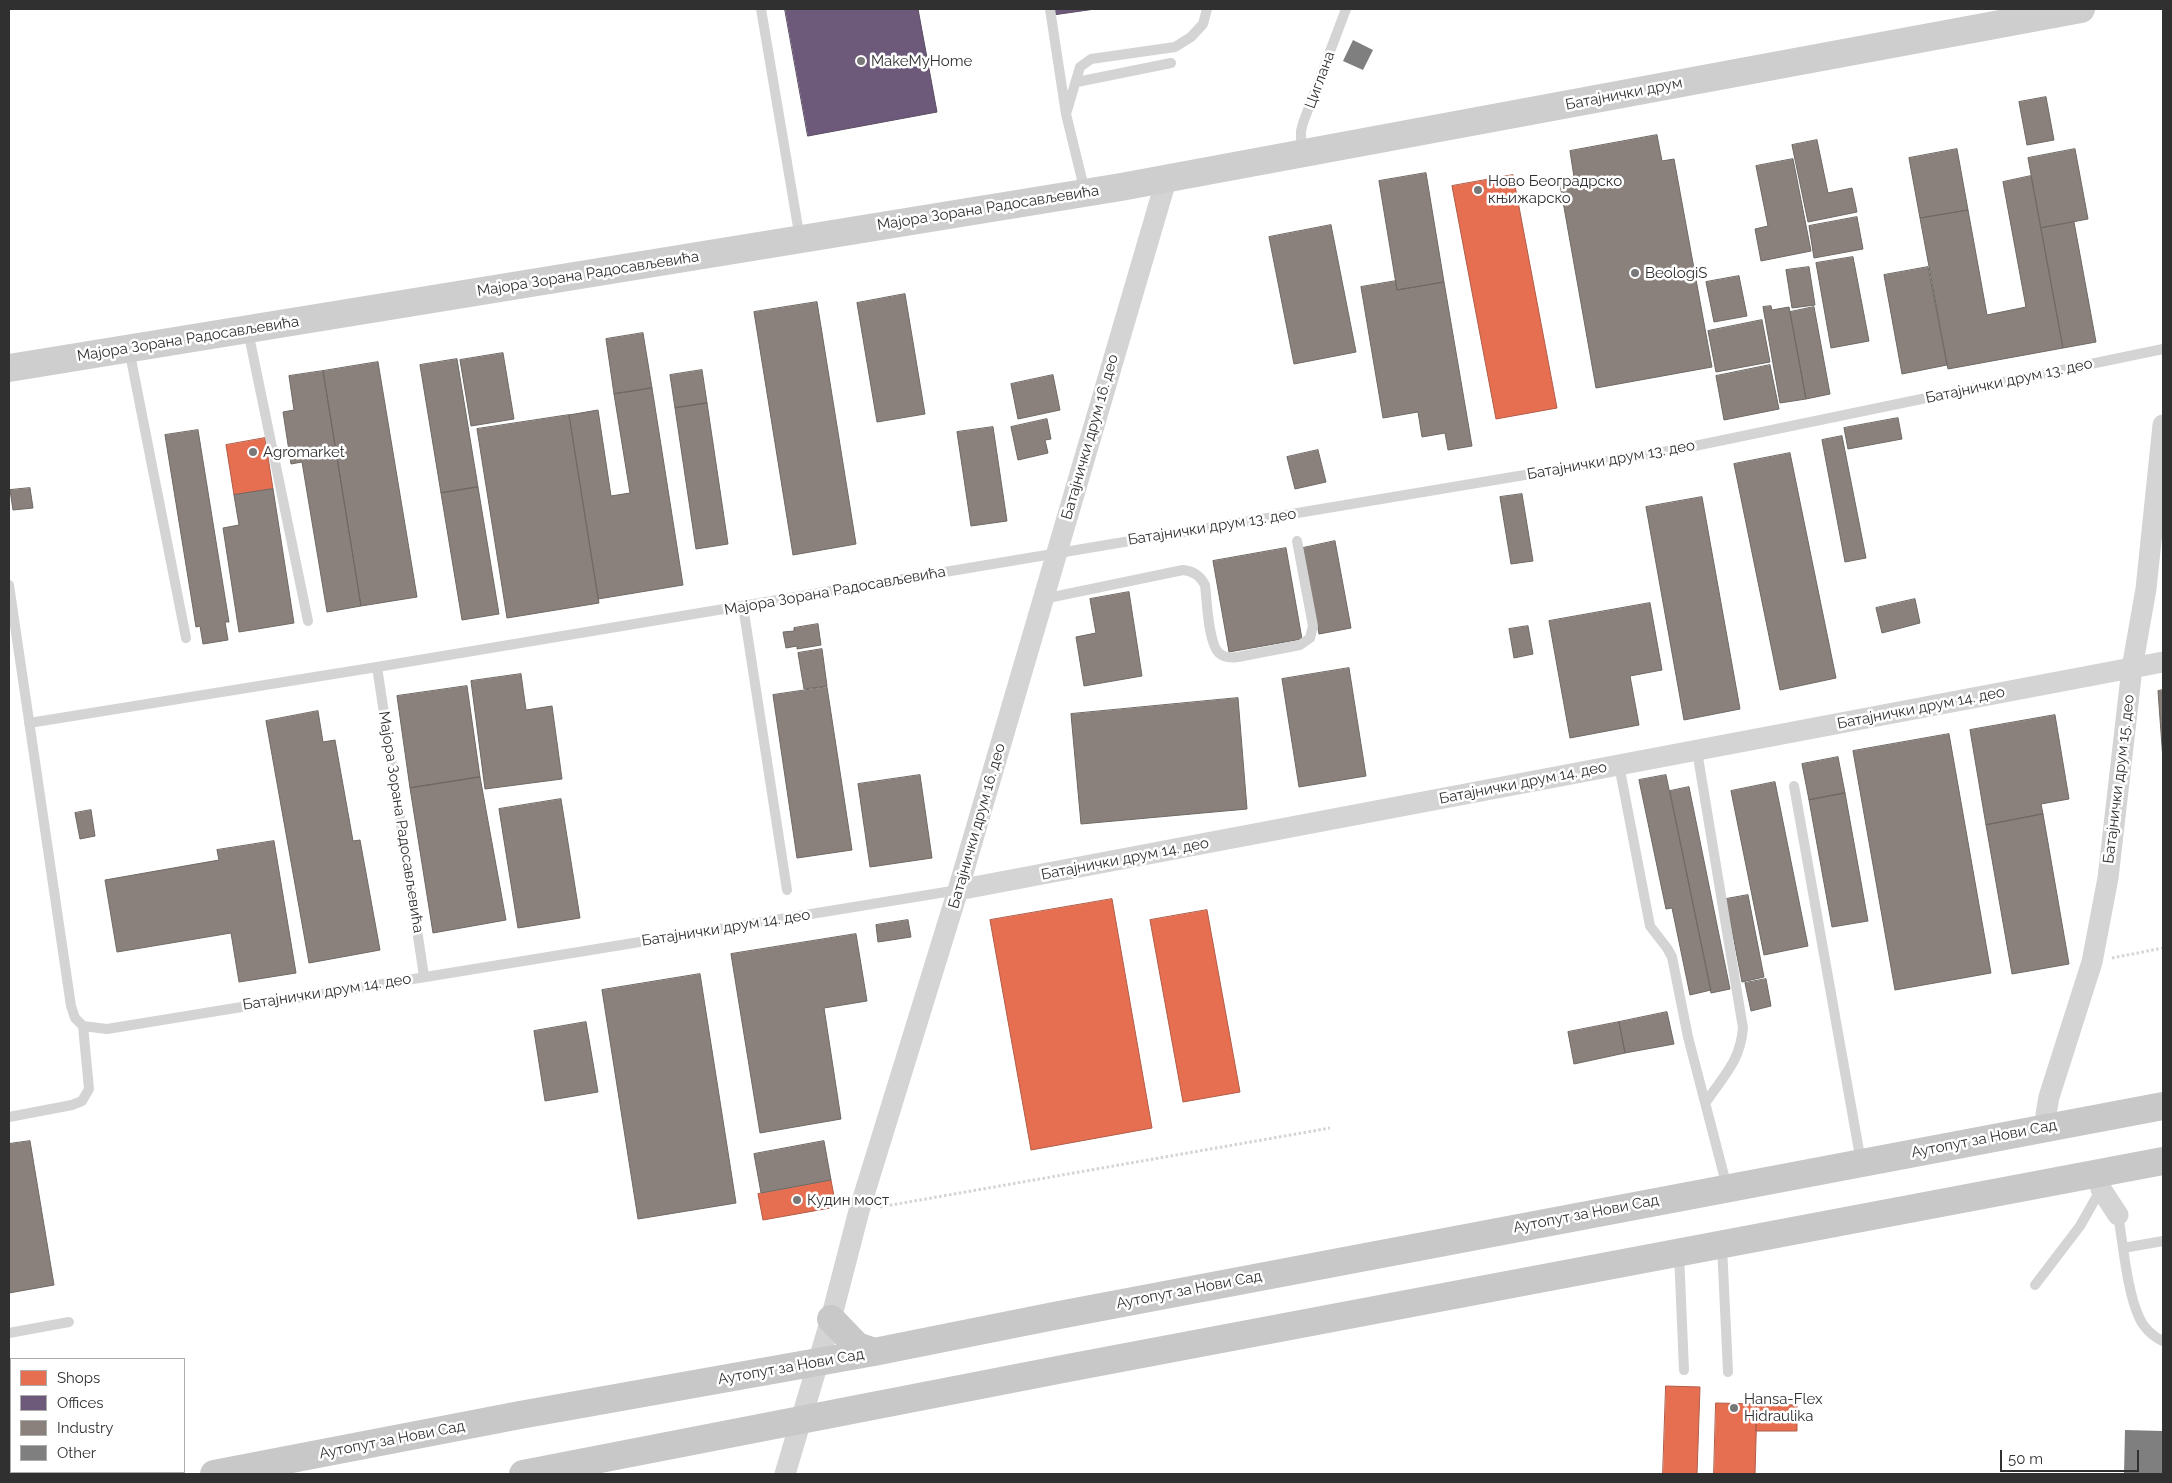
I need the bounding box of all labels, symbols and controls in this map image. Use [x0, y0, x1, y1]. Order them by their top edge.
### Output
street label: Циглана [1301, 49, 1339, 111]
place label: MakeMyHome [871, 52, 972, 70]
marker: MakeMyHome [855, 55, 867, 67]
street label: Батајнички друм [1564, 74, 1684, 114]
place label: Ново Београдрско књижарско [1488, 172, 1622, 207]
street label: Мајора Зорана Радосављевића [876, 182, 1100, 234]
marker: Ново Београдрско књижарско [1472, 184, 1484, 196]
street label: Мајора Зорана Радосављевића [476, 248, 700, 300]
place label: BeologiS [1645, 264, 1707, 282]
marker: BeologiS [1629, 267, 1641, 279]
street label: Мајора Зорана Радосављевића [76, 313, 300, 365]
street label: Батајнички друм 16. део [1058, 352, 1122, 522]
street label: Батајнички друм 13. део [1924, 355, 2094, 407]
street label: Батајнички друм 13. део [1526, 436, 1696, 484]
place label: Agromarket [263, 443, 345, 461]
marker: Agromarket [247, 446, 259, 458]
street label: Батајнички друм 13. део [1127, 505, 1297, 549]
street label: Мајора Зорана Радосављевића [723, 563, 947, 619]
street label: Батајнички друм 14. део [1836, 683, 2006, 733]
street label: Батајнички друм 15. део [2100, 693, 2138, 865]
street label: Мајора Зорана Радосављевића [375, 710, 427, 934]
street label: Батајнички друм 16. део [945, 741, 1009, 911]
street label: Батајнички друм 14. део [1438, 758, 1608, 808]
street label: Батајнички друм 14. део [1040, 834, 1210, 884]
street label: Батајнички друм 14. део [641, 906, 811, 950]
street label: Батајнички друм 14. део [242, 970, 412, 1014]
street label: Аутопут за Нови Сад [1910, 1116, 2058, 1162]
place label: Кудин мост [807, 1191, 889, 1209]
street label: Аутопут за Нови Сад [1512, 1191, 1660, 1237]
marker: Кудин мост [791, 1194, 803, 1206]
street label: Аутопут за Нови Сад [1115, 1267, 1263, 1313]
street label: Аутопут за Нови Сад [716, 1345, 866, 1389]
legend [10, 1358, 185, 1473]
text: Shops [57, 1369, 100, 1387]
place label: Hansa-Flex Hidraulika [1744, 1390, 1823, 1425]
text: Offices [57, 1394, 104, 1412]
marker: Hansa-Flex Hidraulika [1728, 1402, 1740, 1414]
street label: Аутопут за Нови Сад [318, 1417, 466, 1463]
text: Industry [57, 1419, 113, 1437]
scale bar [2002, 1440, 2141, 1472]
text: Other [57, 1444, 96, 1462]
text: 50 m [2008, 1450, 2043, 1468]

